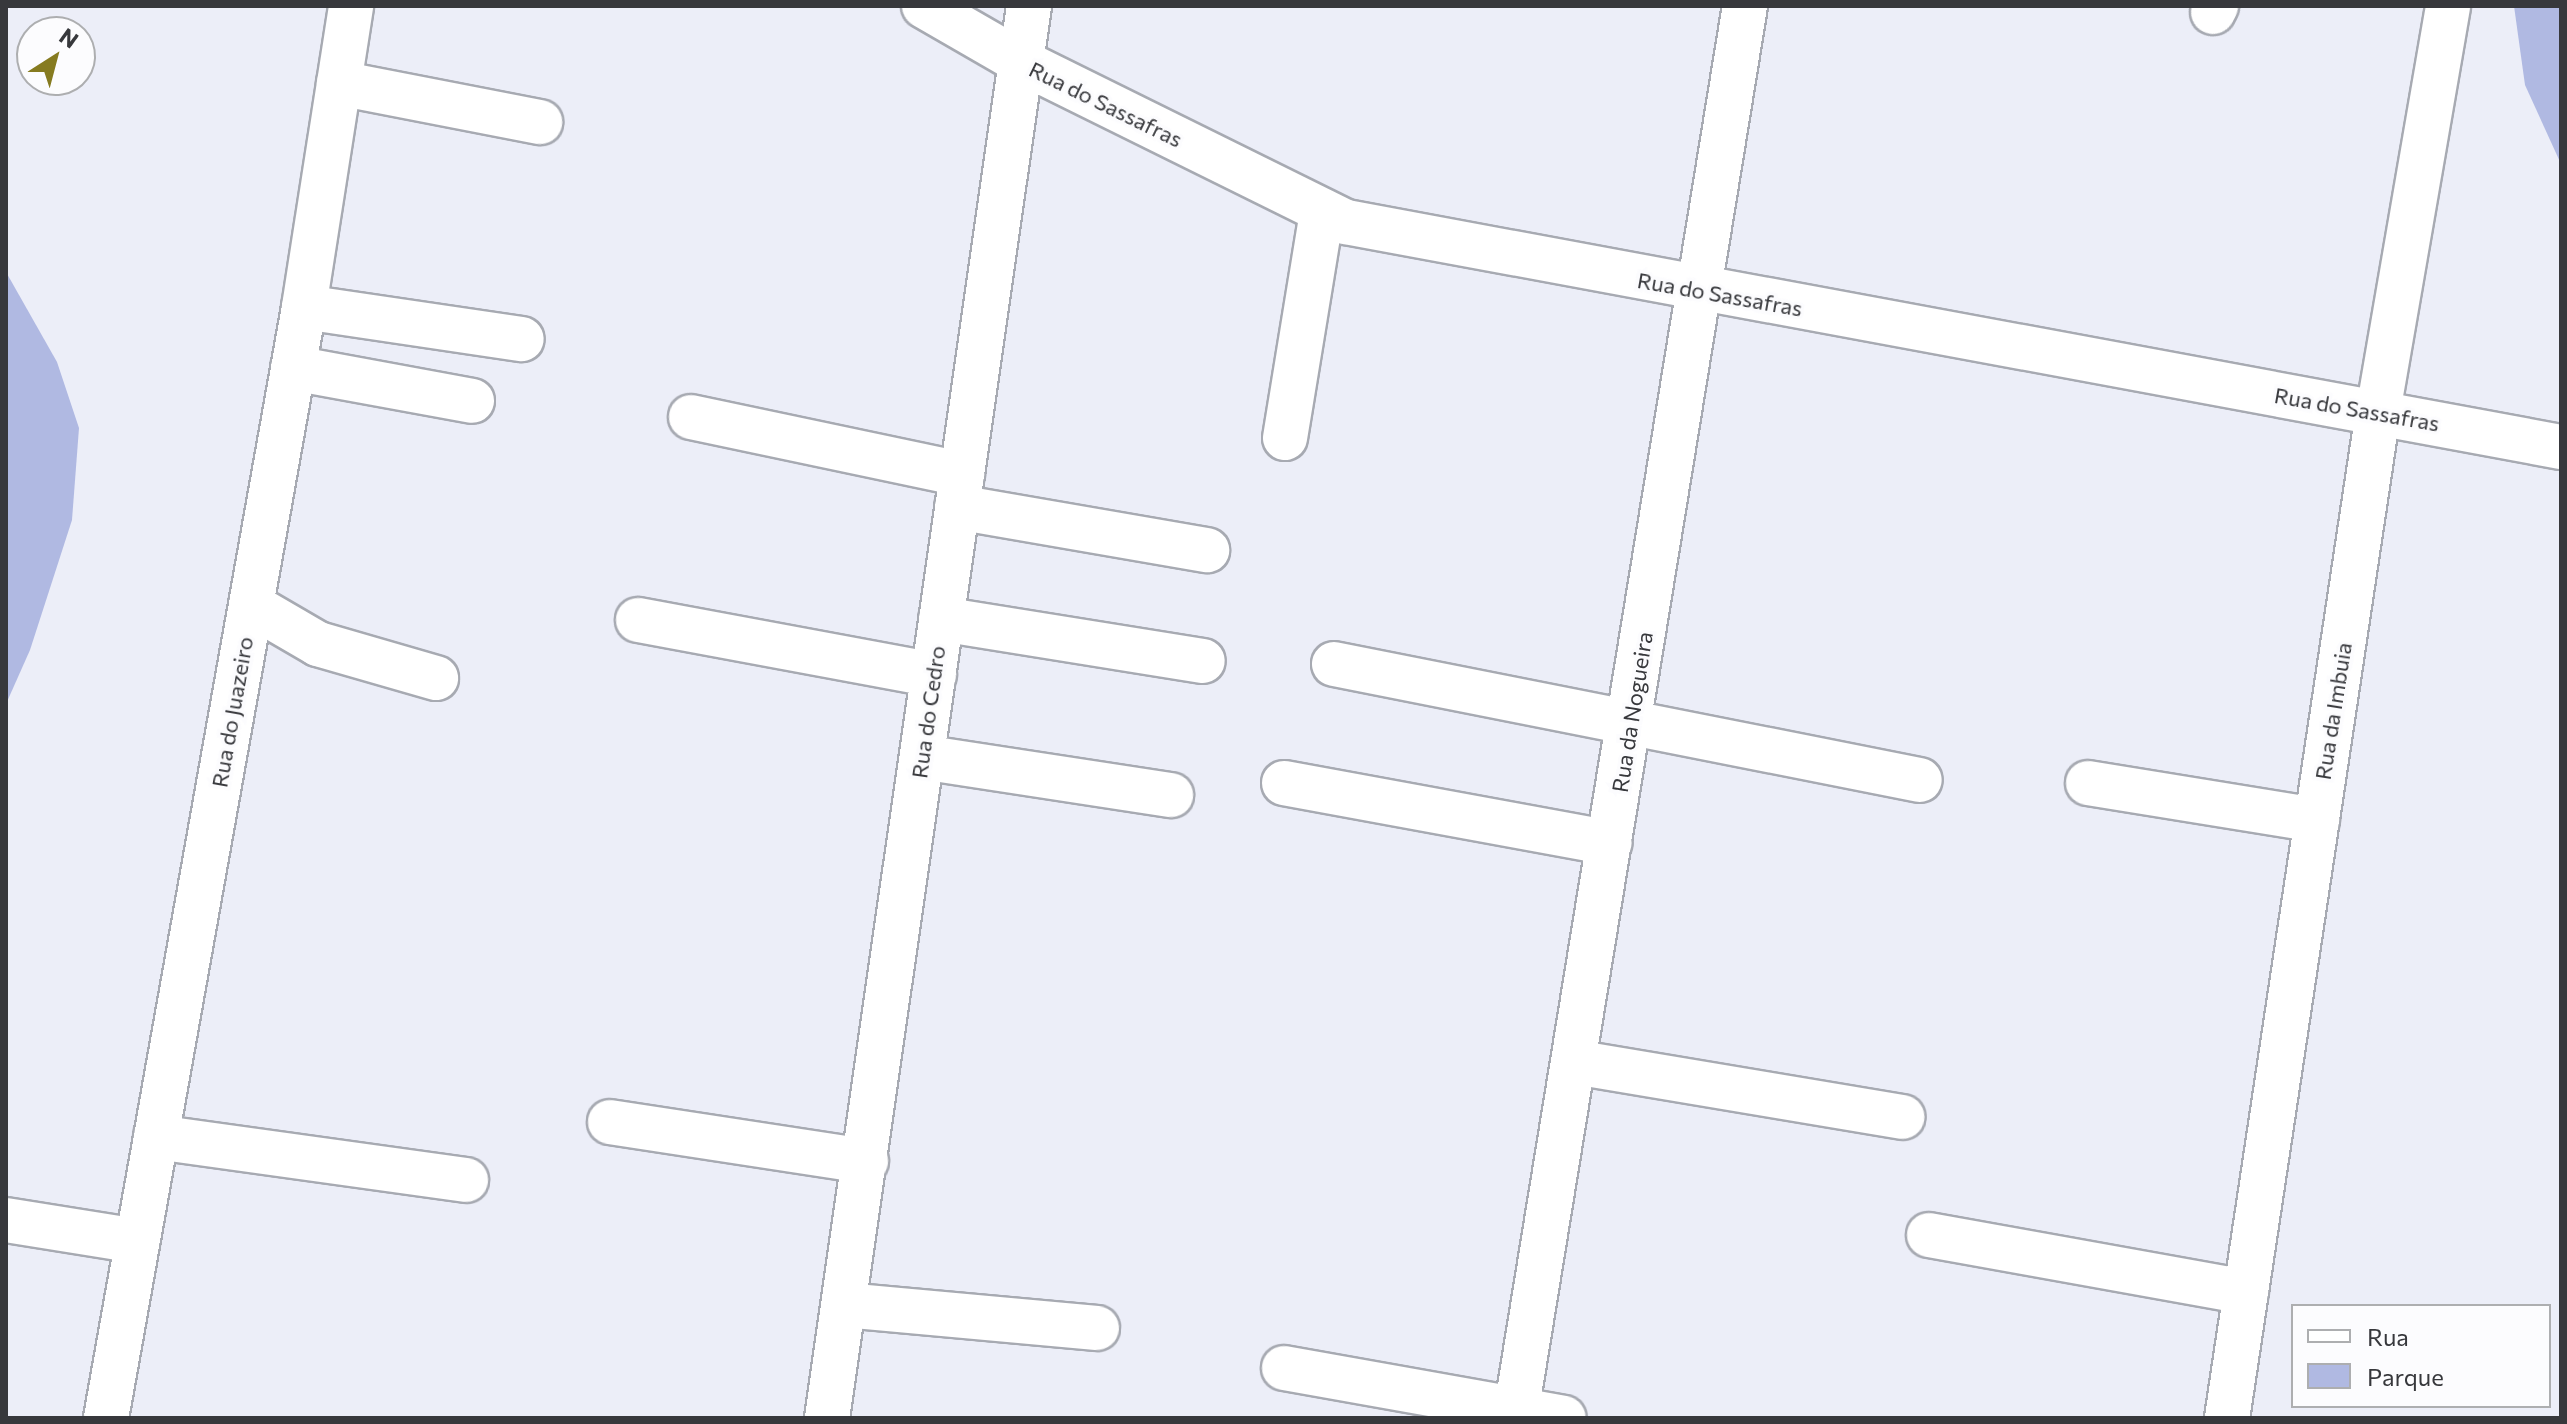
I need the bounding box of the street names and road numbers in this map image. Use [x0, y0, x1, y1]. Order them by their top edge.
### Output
street label: Rua do Sassafras [1025, 55, 1187, 153]
street label: Rua do Sassafras [1635, 266, 1805, 322]
street label: Rua do Sassafras [2272, 381, 2442, 437]
street label: Rua da Nogueira [1606, 630, 1658, 794]
street label: Rua do Juazeiro [206, 635, 258, 789]
street label: Rua da Imbuia [2309, 640, 2357, 782]
street label: Rua do Cedro [906, 644, 950, 780]

